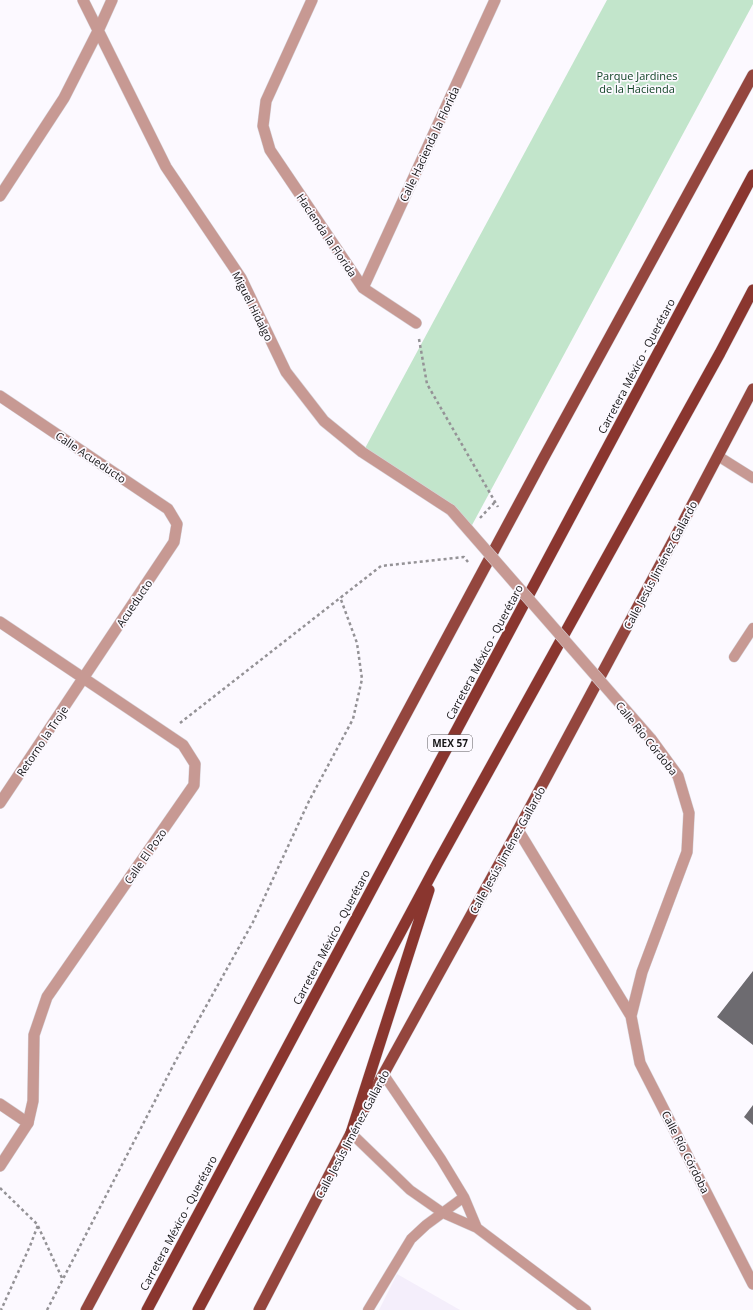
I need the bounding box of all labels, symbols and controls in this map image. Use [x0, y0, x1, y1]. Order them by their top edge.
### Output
park label: Parque Jardines de la Hacienda [597, 68, 677, 96]
street label: Calle Hacienda la Florida [396, 84, 462, 204]
street label: Hacienda la Florida [293, 190, 361, 280]
street label: Miguel Hidalgo [229, 269, 277, 344]
street label: Carretera México - Querétaro [594, 296, 678, 436]
street label: Calle Acueducto [53, 428, 130, 486]
street label: Calle Jesús Jiménez Gallardo [620, 498, 700, 632]
street label: Acueducto [113, 576, 156, 630]
street label: Carretera México - Querétaro [442, 582, 526, 722]
street label: Calle Río Córdoba [613, 698, 681, 778]
street label: Retorno la Troje [13, 703, 71, 779]
road number: MEX 57 [428, 735, 472, 751]
street label: Calle Jesús Jiménez Gallardo [466, 783, 549, 916]
street label: Calle El Pozo [120, 825, 170, 887]
street label: Carretera México - Querétaro [289, 867, 373, 1007]
street label: Calle Jesús Jiménez Gallardo [312, 1067, 392, 1201]
street label: Calle Río Córdoba [659, 1108, 713, 1196]
street label: Carretera México - Querétaro [136, 1153, 220, 1293]

